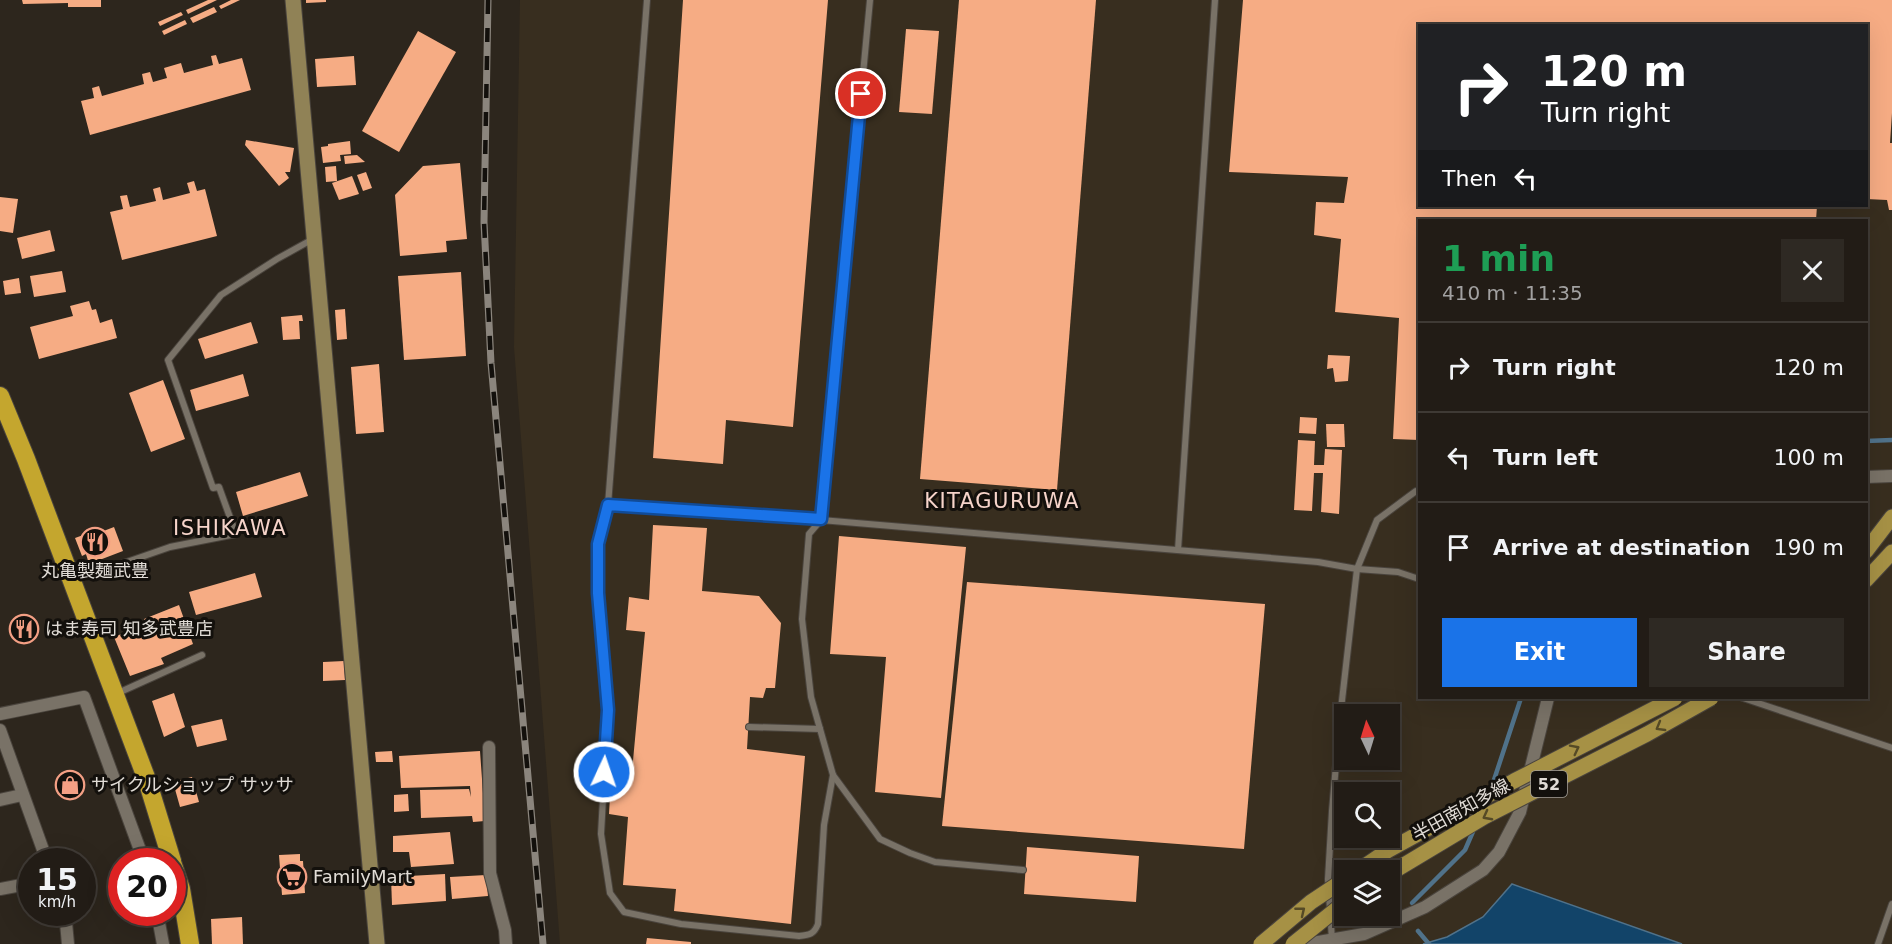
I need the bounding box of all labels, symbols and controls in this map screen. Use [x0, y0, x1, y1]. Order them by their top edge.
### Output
text: 120 m [1541, 47, 1687, 96]
icon: right [1442, 48, 1520, 126]
pin [835, 68, 886, 119]
icon: arrive [844, 77, 877, 110]
text: Turn right [1541, 97, 1670, 128]
icon: left [1509, 162, 1542, 195]
text: Then [1442, 166, 1497, 191]
text: 1 min [1442, 238, 1555, 279]
button: close [1781, 239, 1844, 302]
text: 410 m · 11:35 [1442, 281, 1583, 305]
icon: right [1442, 351, 1475, 384]
text: Turn right [1493, 355, 1616, 380]
text: 120 m [1774, 355, 1844, 380]
icon: left [1442, 441, 1475, 474]
text: Turn left [1493, 445, 1598, 470]
text: 100 m [1774, 445, 1844, 470]
district label: KITAGURUWA [924, 489, 1080, 513]
district label: ISHIKAWA [173, 516, 287, 540]
restaurant icon: 丸亀製麺武豊 [79, 526, 111, 558]
icon: arrive [1442, 531, 1475, 564]
text: Arrive at destination [1493, 535, 1750, 560]
text: 190 m [1774, 535, 1844, 560]
place label: 丸亀製麺武豊 [41, 560, 149, 581]
restaurant icon: はま寿司 知多武豊店 [8, 613, 40, 645]
place label: はま寿司 知多武豊店 [45, 618, 213, 639]
button: Exit [1442, 618, 1637, 687]
button: Share [1649, 618, 1844, 687]
north arrow [1334, 704, 1400, 770]
map controls [1334, 704, 1400, 926]
one-way arrow [1656, 719, 1666, 731]
position arrow [572, 740, 636, 804]
one-way arrow [1569, 745, 1580, 757]
shop icon: サイクルショップ サッサ [54, 769, 86, 801]
road number: 52 [1531, 771, 1567, 797]
place label: サイクルショップ サッサ [91, 774, 294, 795]
street label: 半田南知多線 [1408, 774, 1513, 845]
button: search [1334, 782, 1400, 848]
one-way arrow [1483, 809, 1493, 820]
speed limit sign: 20 [108, 848, 186, 926]
button: layers [1334, 860, 1400, 926]
supermarket icon: FamilyMart [276, 861, 308, 893]
text: 15 [36, 862, 78, 897]
place label: FamilyMart [313, 866, 412, 887]
text: km/h [38, 893, 76, 911]
one-way arrow [1294, 907, 1305, 918]

